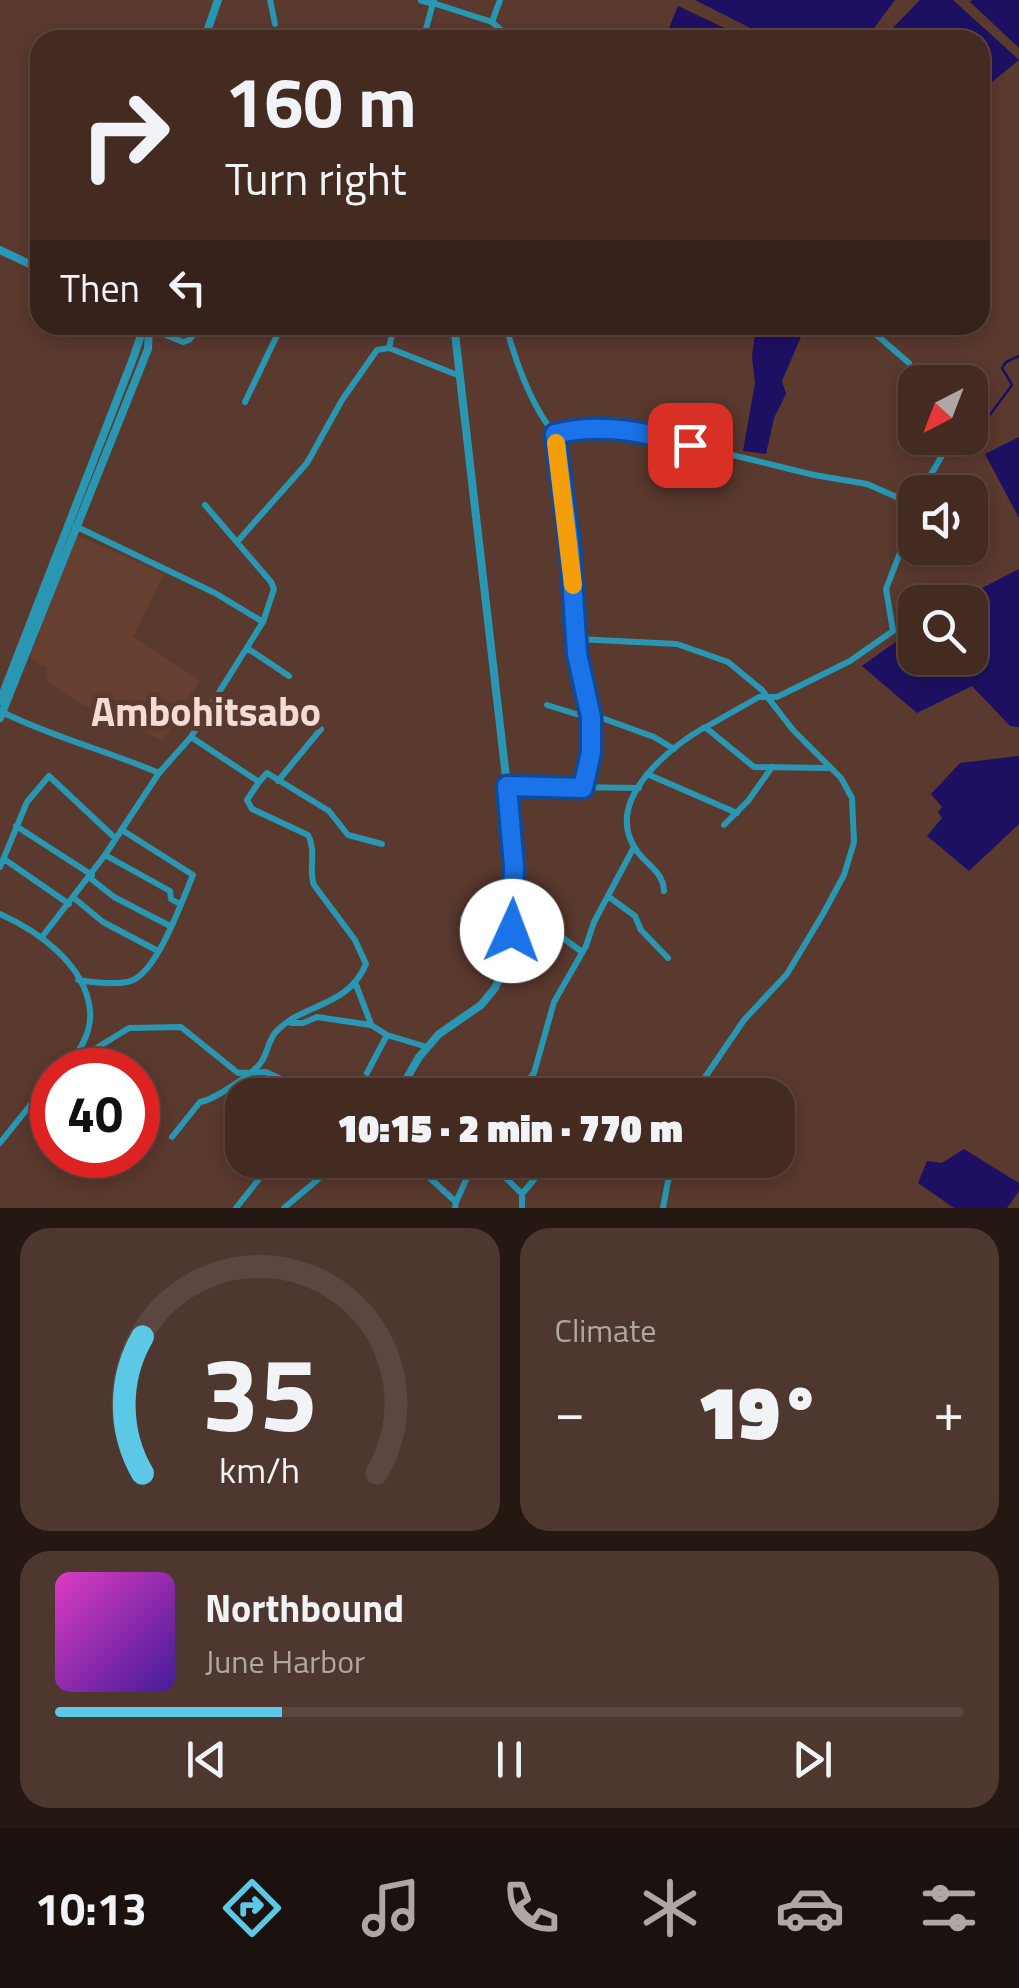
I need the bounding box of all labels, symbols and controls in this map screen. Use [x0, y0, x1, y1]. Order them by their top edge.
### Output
text: 160 m [225, 48, 417, 154]
icon: right [60, 70, 190, 200]
text: Turn right [225, 144, 407, 212]
text: Then [60, 259, 140, 317]
icon: left [160, 260, 215, 315]
north arrow [898, 365, 988, 455]
map controls [898, 365, 988, 675]
pin [648, 403, 733, 488]
icon: arrive [663, 418, 718, 473]
button: sound [898, 475, 988, 565]
button: search [898, 585, 988, 675]
district label: Ambohitsabo [91, 681, 321, 742]
position arrow [460, 879, 564, 983]
speed limit sign: 40 [30, 1048, 160, 1178]
text: 10:15 · 2 min · 770 m [337, 1099, 683, 1157]
text: Climate [555, 1306, 656, 1354]
text: 35 [202, 1313, 318, 1471]
text: 19° [697, 1354, 821, 1468]
text: − [555, 1369, 585, 1452]
text: + [933, 1369, 964, 1452]
text: km/h [219, 1442, 300, 1497]
text: Northbound [205, 1579, 404, 1637]
text: June Harbor [205, 1637, 365, 1685]
icon: previous [179, 1732, 234, 1787]
icon: pause [482, 1732, 537, 1787]
icon: next [785, 1732, 840, 1787]
icon: directions [217, 1873, 287, 1943]
icon: music [356, 1873, 426, 1943]
icon: phone [496, 1873, 566, 1943]
icon: climate [635, 1873, 705, 1943]
icon: car [775, 1873, 845, 1943]
icon: filters [914, 1873, 984, 1943]
text: 10:13 [35, 1874, 147, 1942]

